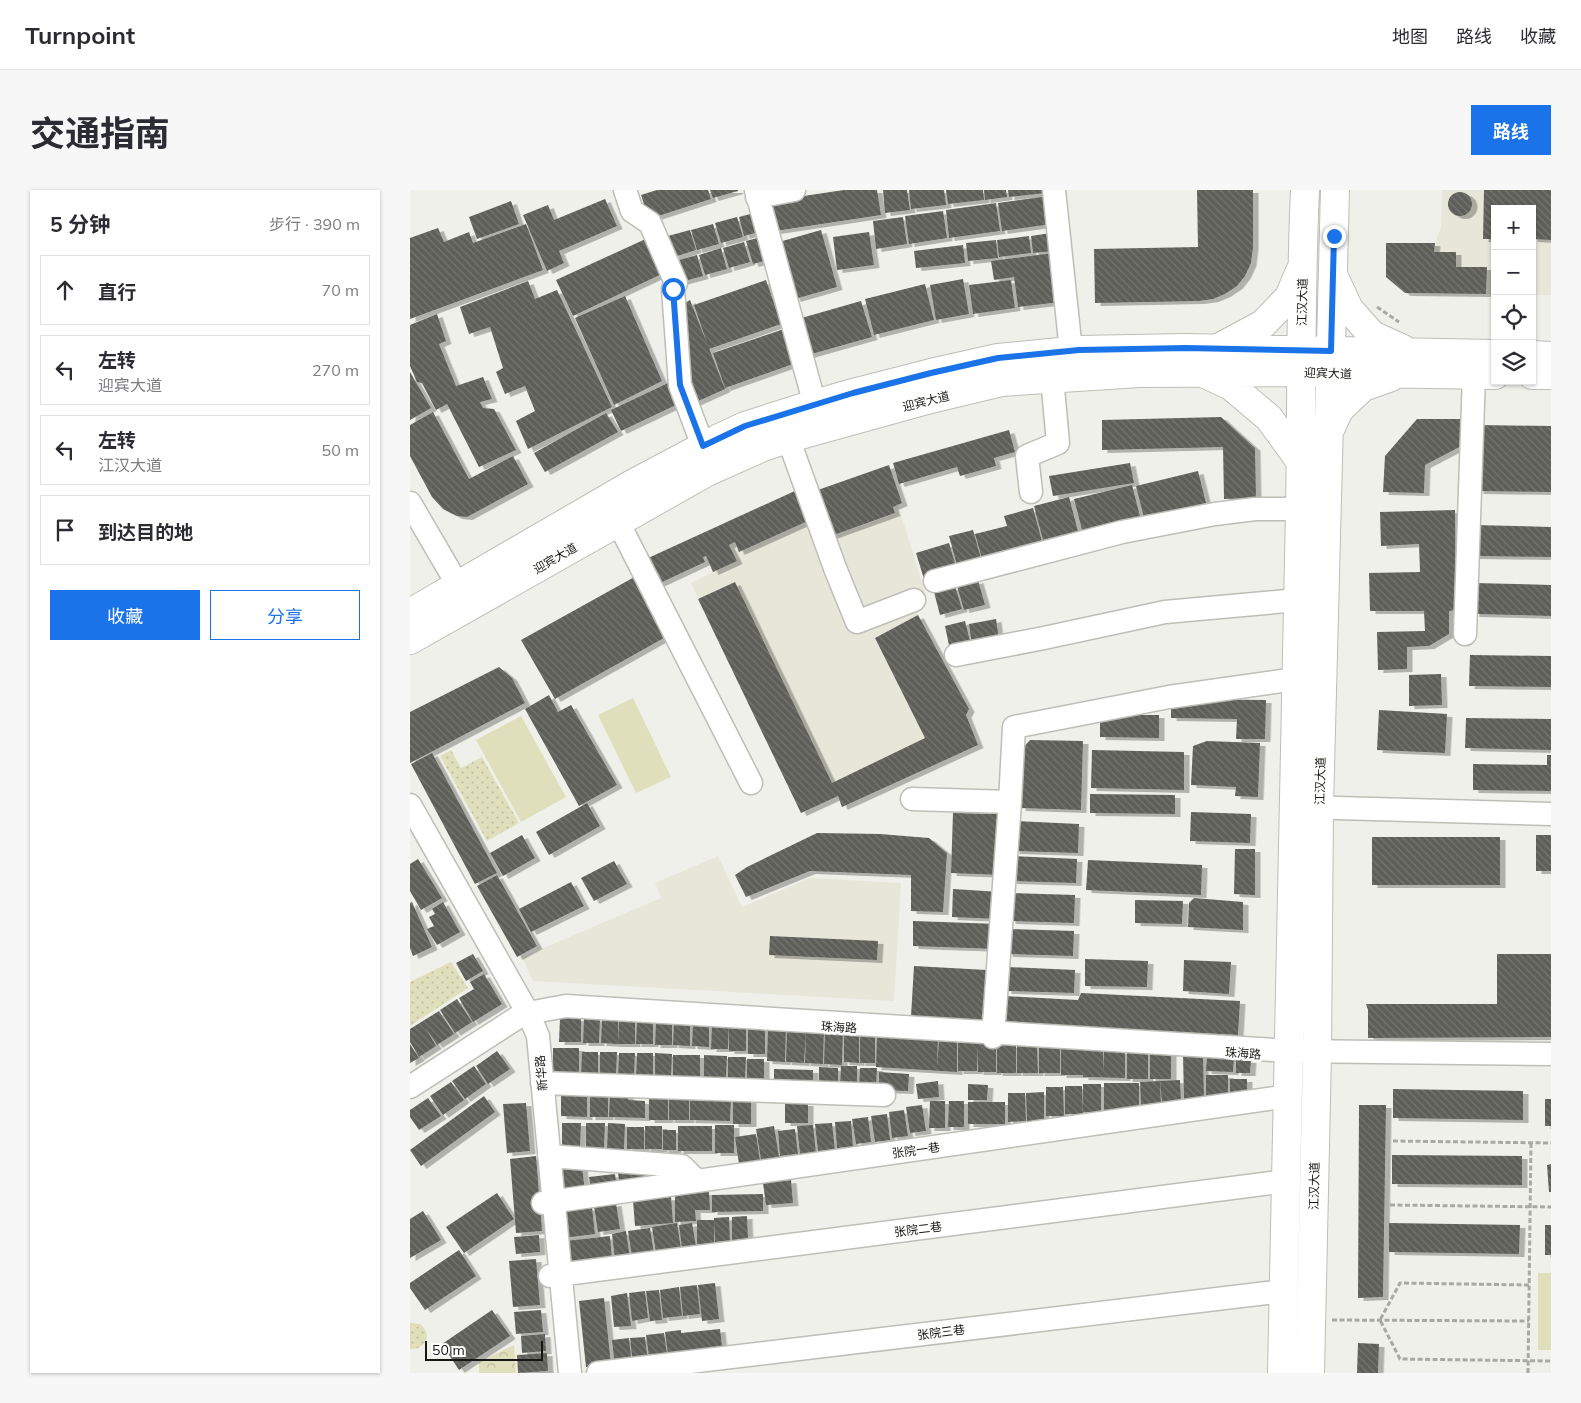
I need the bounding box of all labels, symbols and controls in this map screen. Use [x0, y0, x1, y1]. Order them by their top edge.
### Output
text: Turnpoint [25, 20, 135, 50]
text: 地图 [1392, 25, 1428, 48]
text: 路线 [1456, 25, 1492, 48]
text: 收藏 [1520, 25, 1556, 48]
button: 路线 [1471, 105, 1551, 155]
text: 交通指南 [30, 111, 170, 155]
map controls [1491, 205, 1536, 385]
button: + [1491, 205, 1536, 250]
text: 5 分钟 [50, 211, 110, 237]
text: 步行 · 390 m [269, 214, 360, 234]
route end [1323, 225, 1346, 248]
button: − [1491, 250, 1536, 295]
icon: ahead [51, 276, 79, 304]
route start [662, 278, 685, 301]
street label: 江汉大道 [1294, 278, 1310, 326]
text: 直行 [98, 280, 136, 304]
text: 70 m [322, 280, 359, 300]
button: locate [1491, 295, 1536, 340]
button: layers [1491, 340, 1536, 385]
text: 左转 [98, 348, 136, 372]
icon: left [51, 356, 79, 384]
text: 270 m [312, 360, 359, 380]
street label: 迎宾大道 [1304, 365, 1352, 381]
text: 迎宾大道 [98, 375, 162, 395]
street label: 迎宾大道 [901, 388, 951, 414]
text: 左转 [98, 428, 136, 452]
icon: left [51, 436, 79, 464]
text: 50 m [322, 440, 359, 460]
text: 江汉大道 [98, 455, 162, 475]
icon: arrive [51, 516, 79, 544]
text: 到达目的地 [98, 520, 193, 544]
street label: 迎宾大道 [530, 540, 580, 576]
button: 收藏 [50, 590, 200, 640]
button: 分享 [210, 590, 360, 640]
street label: 江汉大道 [1312, 757, 1328, 805]
street label: 珠海路 [821, 1019, 857, 1035]
street label: 珠海路 [1225, 1044, 1261, 1062]
street label: 新华路 [532, 1054, 550, 1092]
street label: 张院一巷 [891, 1139, 941, 1161]
street label: 江汉大道 [1306, 1162, 1322, 1210]
street label: 张院二巷 [893, 1219, 943, 1239]
street label: 张院三巷 [916, 1322, 966, 1342]
scale bar [425, 1338, 542, 1361]
text: 50 m [432, 1341, 465, 1359]

